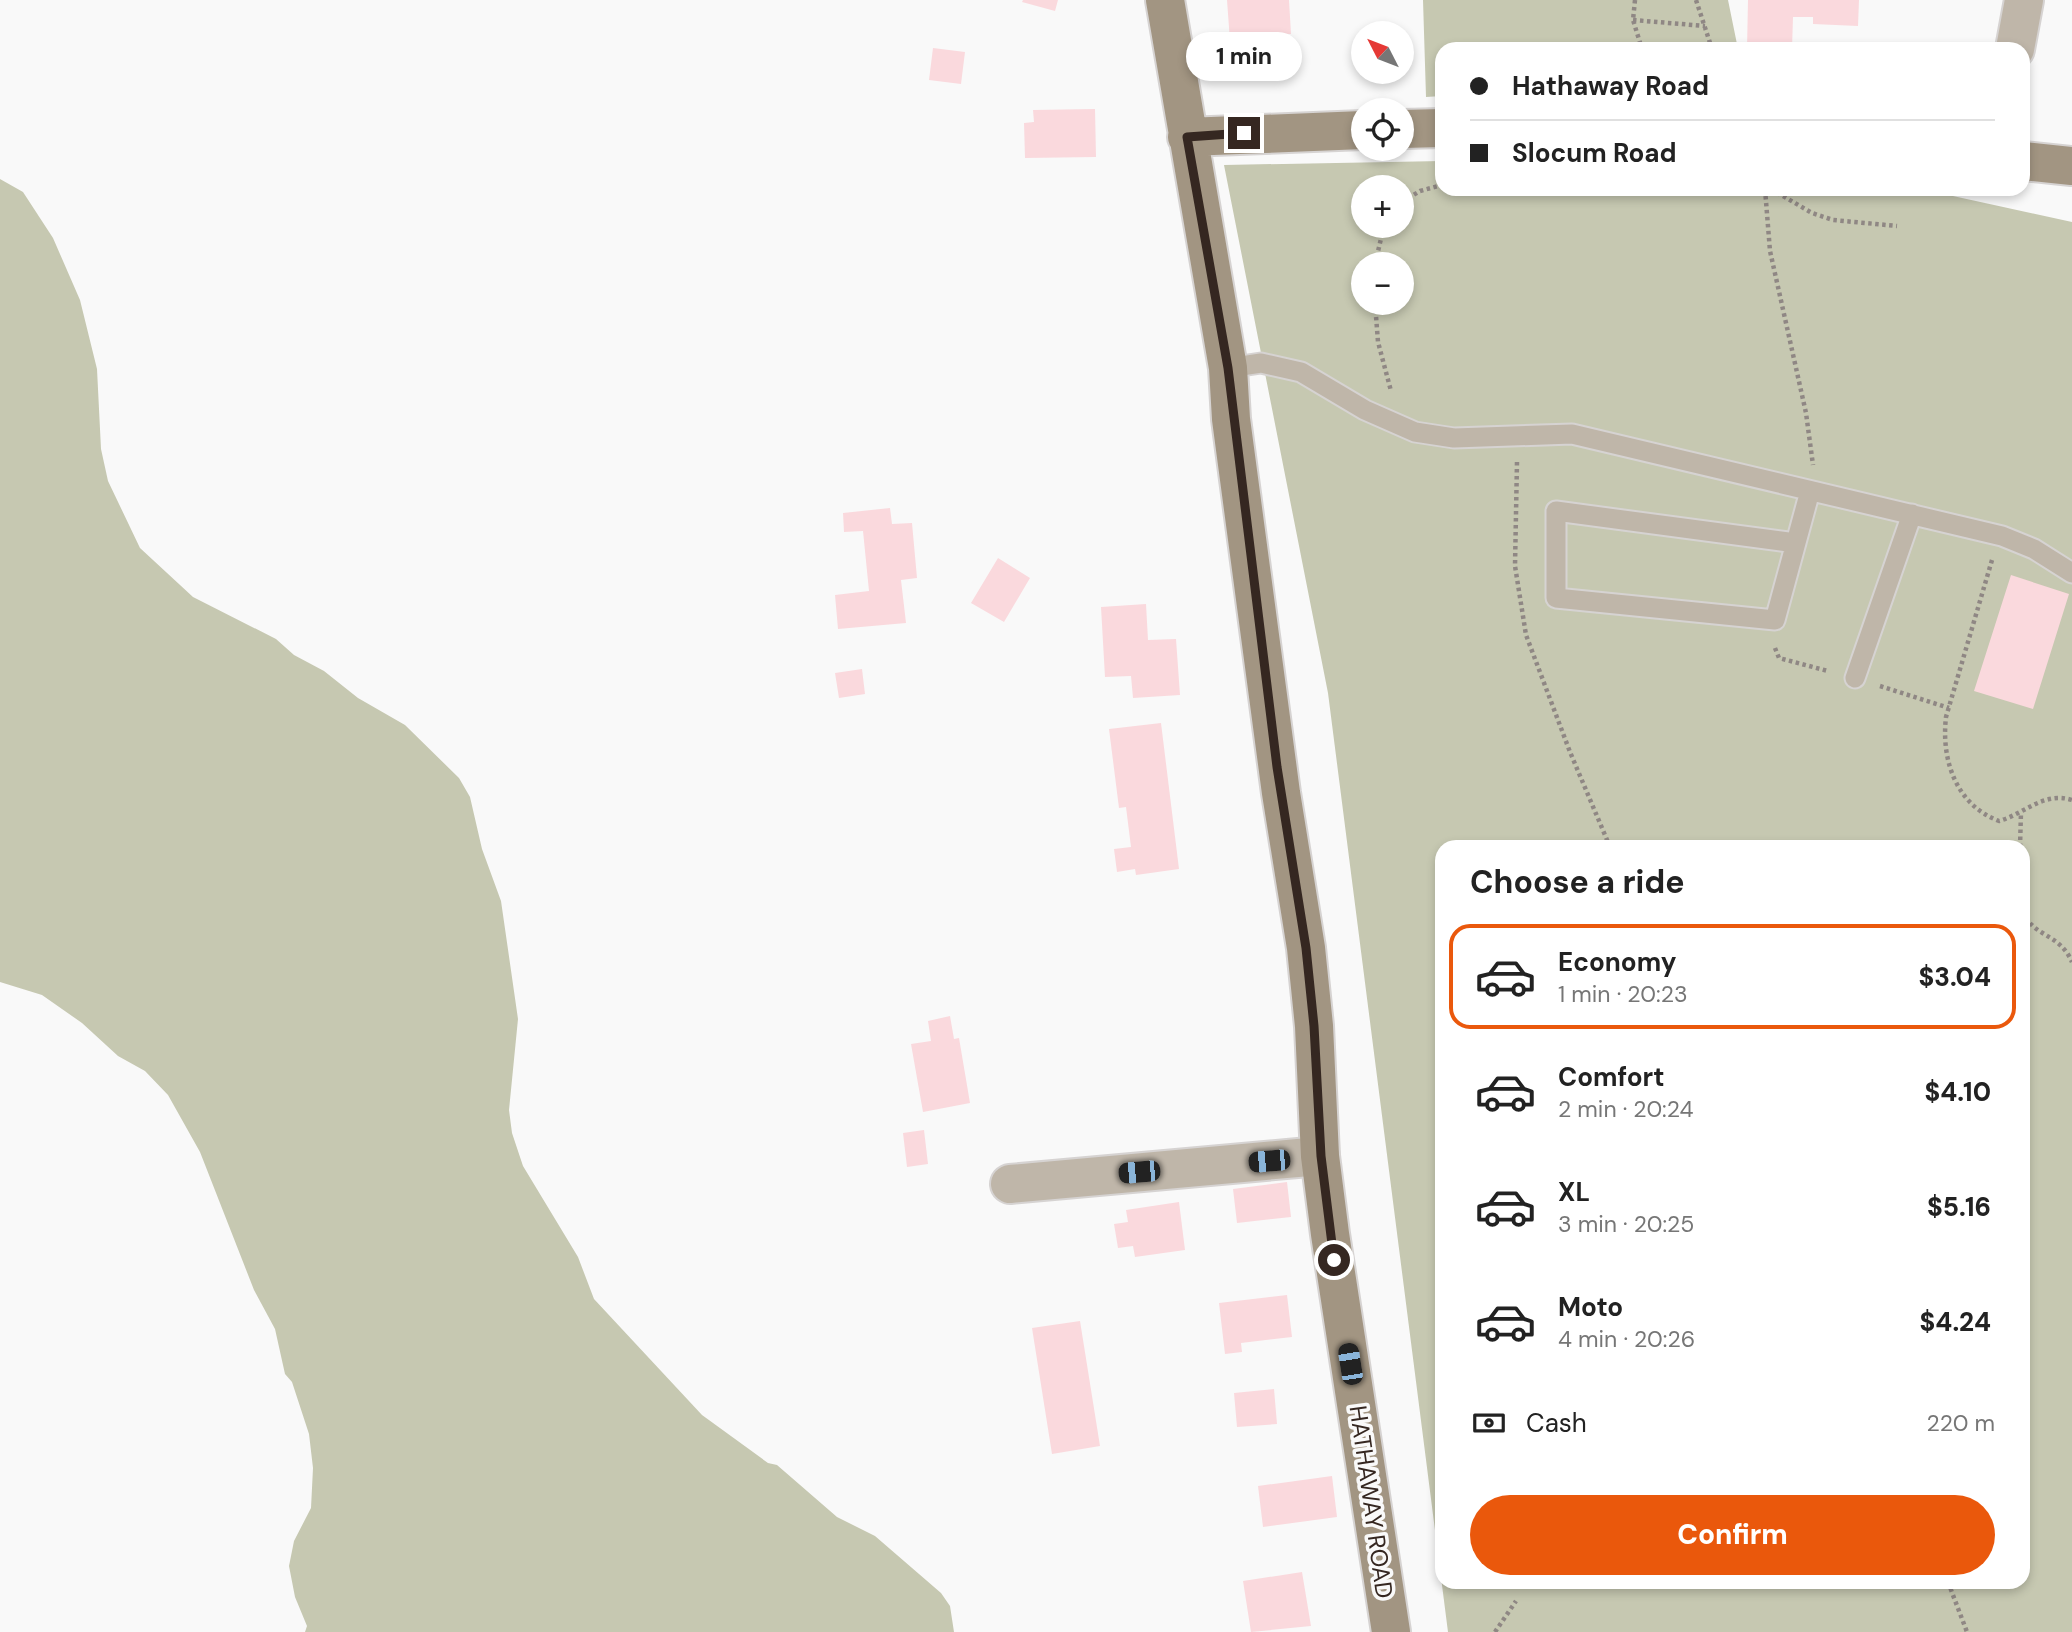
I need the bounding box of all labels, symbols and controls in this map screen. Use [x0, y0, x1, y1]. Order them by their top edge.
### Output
north arrow [1351, 21, 1414, 84]
map controls [1351, 21, 1414, 315]
callout: 1 min [1186, 32, 1302, 80]
text: 1 min [1216, 41, 1272, 71]
text: Hathaway Road [1512, 69, 1709, 103]
button: locate [1351, 98, 1414, 161]
route end [1228, 117, 1260, 149]
text: Slocum Road [1512, 136, 1677, 170]
button: + [1351, 175, 1414, 238]
button: − [1351, 252, 1414, 315]
text: Choose a ride [1470, 861, 1685, 903]
icon: car [1474, 945, 1537, 1008]
text: Economy [1558, 945, 1676, 979]
text: $3.04 [1918, 960, 1991, 994]
text: 1 min · 20:23 [1558, 979, 1688, 1009]
icon: car [1474, 1060, 1537, 1123]
text: Comfort [1558, 1060, 1664, 1094]
text: $4.10 [1924, 1075, 1991, 1109]
text: 2 min · 20:24 [1558, 1094, 1694, 1124]
car [1248, 1149, 1291, 1173]
car [1118, 1160, 1161, 1184]
icon: car [1474, 1175, 1537, 1238]
text: XL [1558, 1175, 1590, 1209]
text: $5.16 [1927, 1190, 1991, 1224]
text: 3 min · 20:25 [1558, 1209, 1694, 1239]
route start [1318, 1244, 1350, 1276]
icon: car [1474, 1290, 1537, 1353]
text: Moto [1558, 1290, 1623, 1324]
text: $4.24 [1920, 1305, 1991, 1339]
text: 4 min · 20:26 [1558, 1324, 1695, 1354]
car [1337, 1342, 1364, 1386]
street label: HATHAWAY ROAD [1343, 1403, 1400, 1600]
icon: cash [1470, 1404, 1508, 1442]
text: Cash [1526, 1406, 1587, 1440]
text: 220 m [1926, 1408, 1995, 1438]
button: Confirm [1470, 1495, 1995, 1575]

